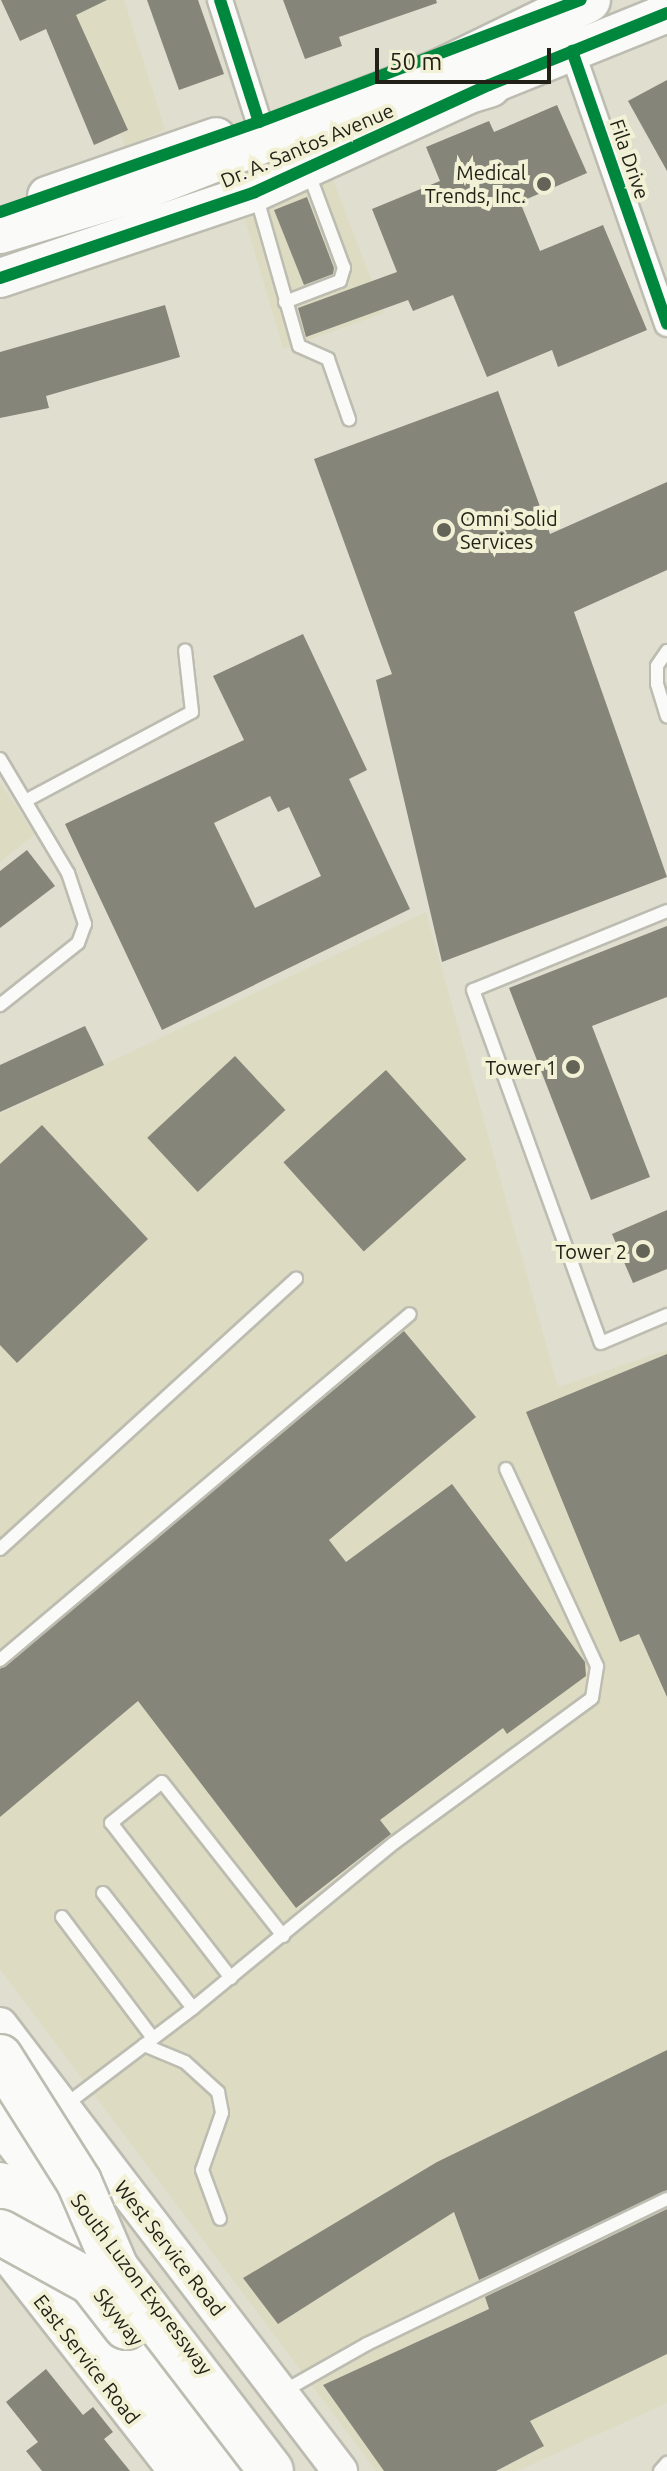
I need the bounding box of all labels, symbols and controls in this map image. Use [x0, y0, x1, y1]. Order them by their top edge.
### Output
scale bar [379, 32, 555, 82]
text: 50 m [389, 48, 442, 75]
street label: Dr. A. Santos Avenue [217, 98, 397, 192]
street label: Fila Drive [605, 116, 655, 202]
place label: Medical Trends, Inc. [425, 160, 526, 207]
marker: Medical Trends, Inc. [533, 173, 555, 195]
place label: Omni Solid Services [460, 506, 558, 553]
marker: Omni Solid Services [435, 521, 453, 539]
place label: Tower 1 [485, 1055, 557, 1079]
marker: Tower 1 [564, 1058, 582, 1076]
place label: Tower 2 [555, 1239, 627, 1263]
marker: Tower 2 [634, 1242, 652, 1260]
street label: West Service Road [110, 2175, 230, 2321]
street label: South Luzon Expressway [66, 2189, 218, 2379]
street label: Skyway [89, 2284, 149, 2350]
street label: East Service Road [29, 2289, 145, 2429]

